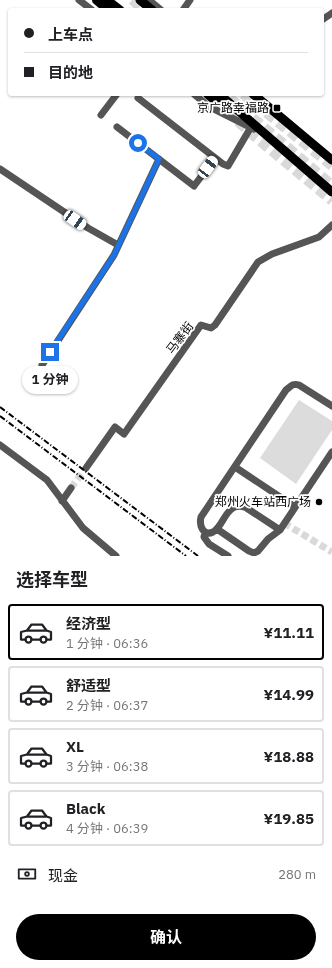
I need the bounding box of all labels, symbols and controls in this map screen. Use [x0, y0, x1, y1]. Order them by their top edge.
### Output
text: 上车点 [48, 25, 93, 44]
text: 目的地 [48, 63, 93, 82]
place label: 京广路幸福路 [197, 100, 269, 115]
marker: 京广路幸福路 [272, 103, 282, 113]
route start [129, 134, 147, 152]
car [196, 154, 220, 180]
car [62, 208, 88, 232]
street label: 马寨街 [163, 319, 196, 357]
route end [41, 343, 59, 361]
callout: 1 分钟 [22, 366, 78, 394]
text: 1 分钟 [32, 371, 68, 388]
place label: 郑州火车站西广场 [215, 494, 311, 509]
marker: 郑州火车站西广场 [314, 497, 324, 507]
text: 选择车型 [16, 568, 88, 591]
icon: car [18, 614, 54, 650]
text: 经济型 [66, 614, 111, 633]
text: ¥11.11 [264, 623, 314, 642]
text: 1 分钟 · 06:36 [66, 635, 148, 652]
icon: car [18, 676, 54, 712]
text: 舒适型 [66, 676, 111, 695]
text: ¥14.99 [264, 685, 314, 704]
text: 2 分钟 · 06:37 [66, 697, 148, 714]
text: XL [66, 737, 84, 756]
icon: car [18, 738, 54, 774]
text: ¥18.88 [264, 747, 314, 766]
text: 3 分钟 · 06:38 [66, 758, 148, 775]
text: Black [66, 799, 106, 818]
icon: car [18, 800, 54, 836]
text: ¥19.85 [264, 809, 314, 828]
text: 4 分钟 · 06:39 [66, 820, 148, 837]
icon: cash [16, 863, 38, 885]
text: 现金 [48, 866, 78, 885]
text: 280 m [278, 866, 316, 883]
button: 确认 [16, 914, 316, 960]

